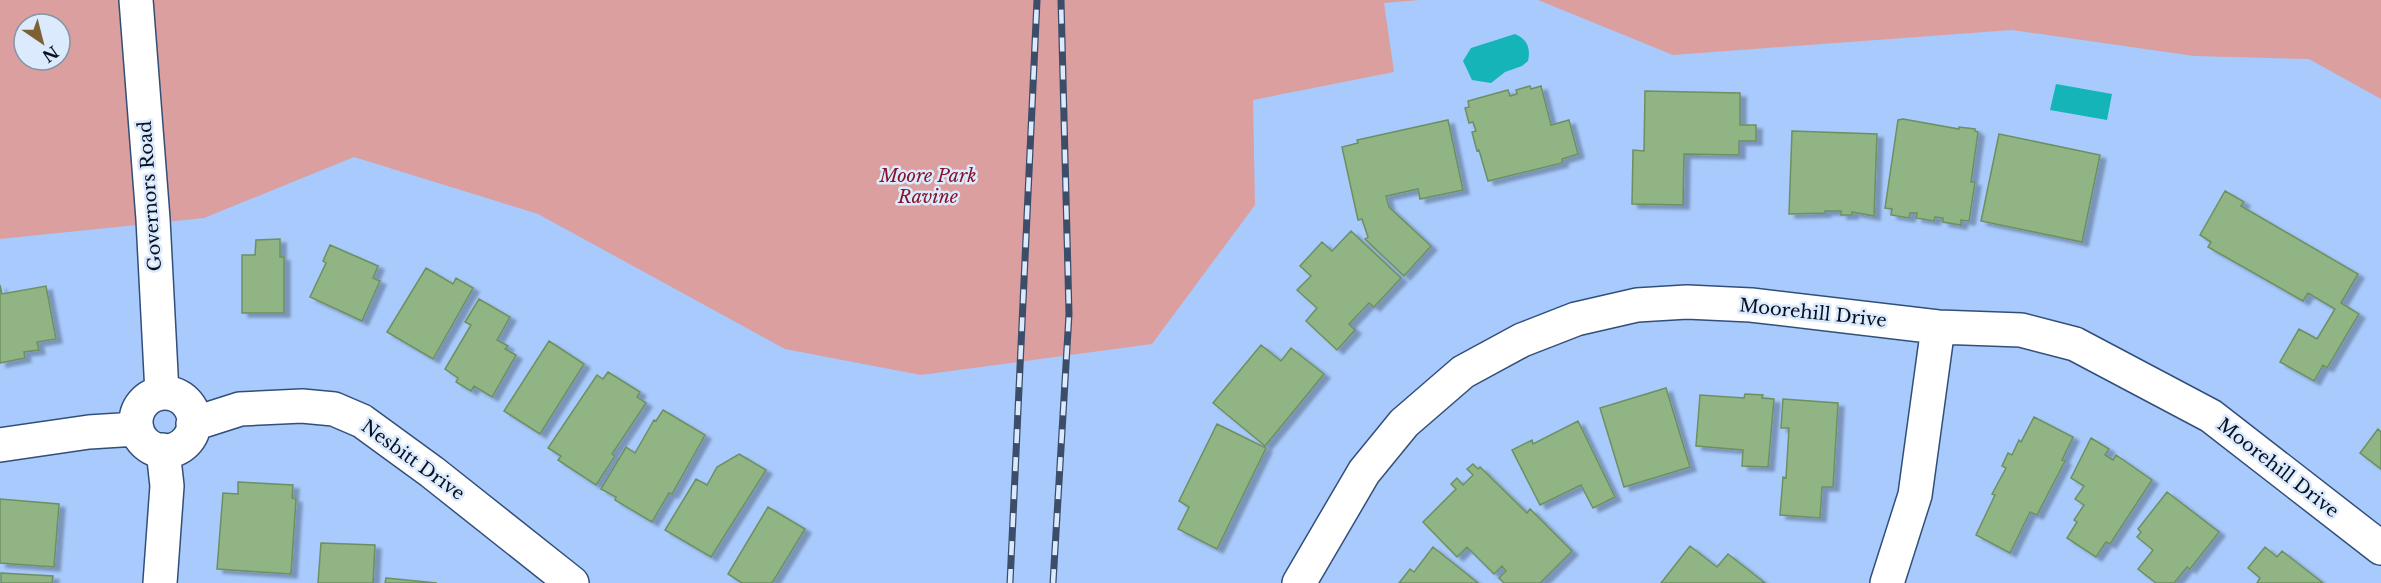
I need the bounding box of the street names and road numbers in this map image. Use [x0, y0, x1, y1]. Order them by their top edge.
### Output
street label: Governors Road [134, 120, 166, 272]
street label: Moorehill Drive [1738, 294, 1888, 332]
street label: Moorehill Drive [2213, 414, 2343, 522]
street label: Nesbitt Drive [357, 415, 469, 505]

